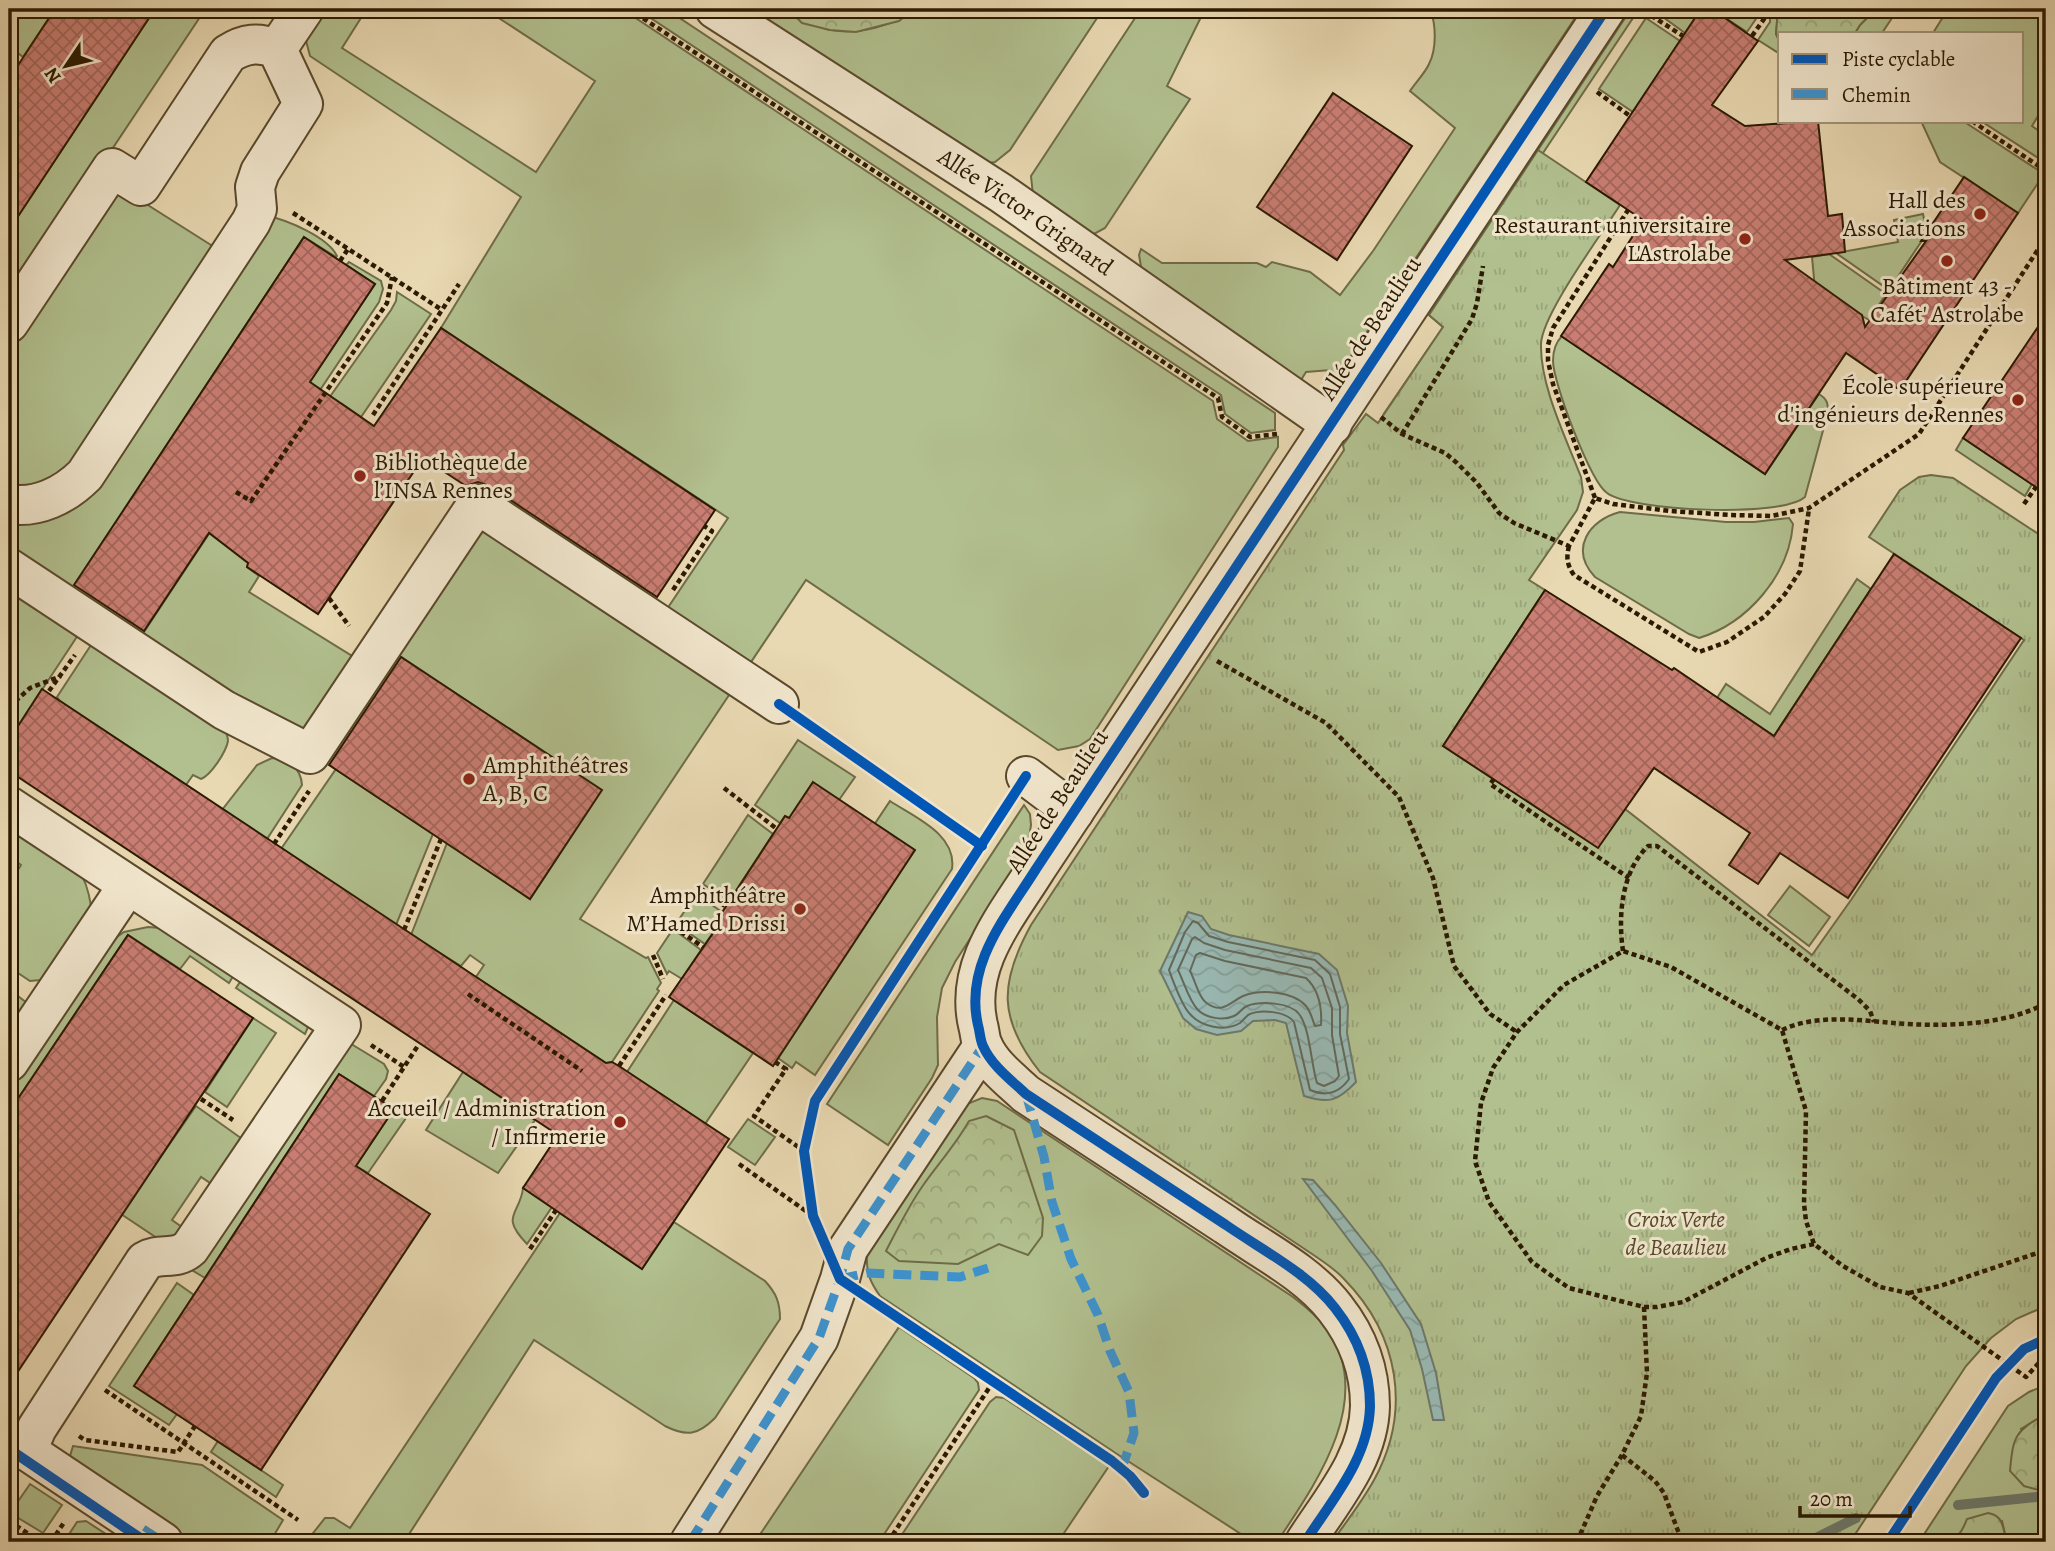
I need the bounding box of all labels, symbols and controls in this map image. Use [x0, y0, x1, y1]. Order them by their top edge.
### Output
north arrow [32, 32, 102, 102]
legend [1778, 32, 2024, 122]
text: Piste cyclable [1842, 45, 1955, 73]
text: N [38, 62, 68, 88]
text: Chemin [1842, 81, 1911, 109]
street label: Allée Victor Grignard [931, 140, 1120, 283]
place label: Hall des Associations [1842, 184, 1966, 244]
marker: Hall des Associations [1972, 206, 1988, 222]
place label: Restaurant universitaire L'Astrolabe [1493, 209, 1731, 269]
marker: Restaurant universitaire L'Astrolabe [1737, 231, 1753, 247]
street label: Allée de Beaulieu [1311, 250, 1428, 407]
marker: Bâtiment 43 - Cafét' Astrolabe [1939, 253, 1955, 269]
place label: Bâtiment 43 - Cafét' Astrolabe [1870, 270, 2024, 330]
place label: École supérieure d'ingénieurs de Rennes [1777, 370, 2004, 430]
marker: École supérieure d'ingénieurs de Rennes [2010, 392, 2026, 408]
place label: Bibliothèque de l’INSA Rennes [374, 446, 528, 506]
marker: Bibliothèque de l’INSA Rennes [352, 468, 368, 484]
street label: Allée de Beaulieu [998, 723, 1115, 880]
place label: Amphithéâtres A, B, C [482, 749, 629, 809]
marker: Amphithéâtres A, B, C [461, 771, 477, 787]
place label: Amphithéâtre M’Hamed Drissi [626, 879, 786, 939]
marker: Amphithéâtre M’Hamed Drissi [792, 901, 808, 917]
place label: Accueil / Administration / Infirmerie [367, 1092, 606, 1152]
marker: Accueil / Administration / Infirmerie [612, 1114, 628, 1130]
park label: Croix Verte de Beaulieu [1625, 1203, 1727, 1263]
scale bar [1800, 1474, 1910, 1518]
text: 20 m [1810, 1485, 1853, 1513]

